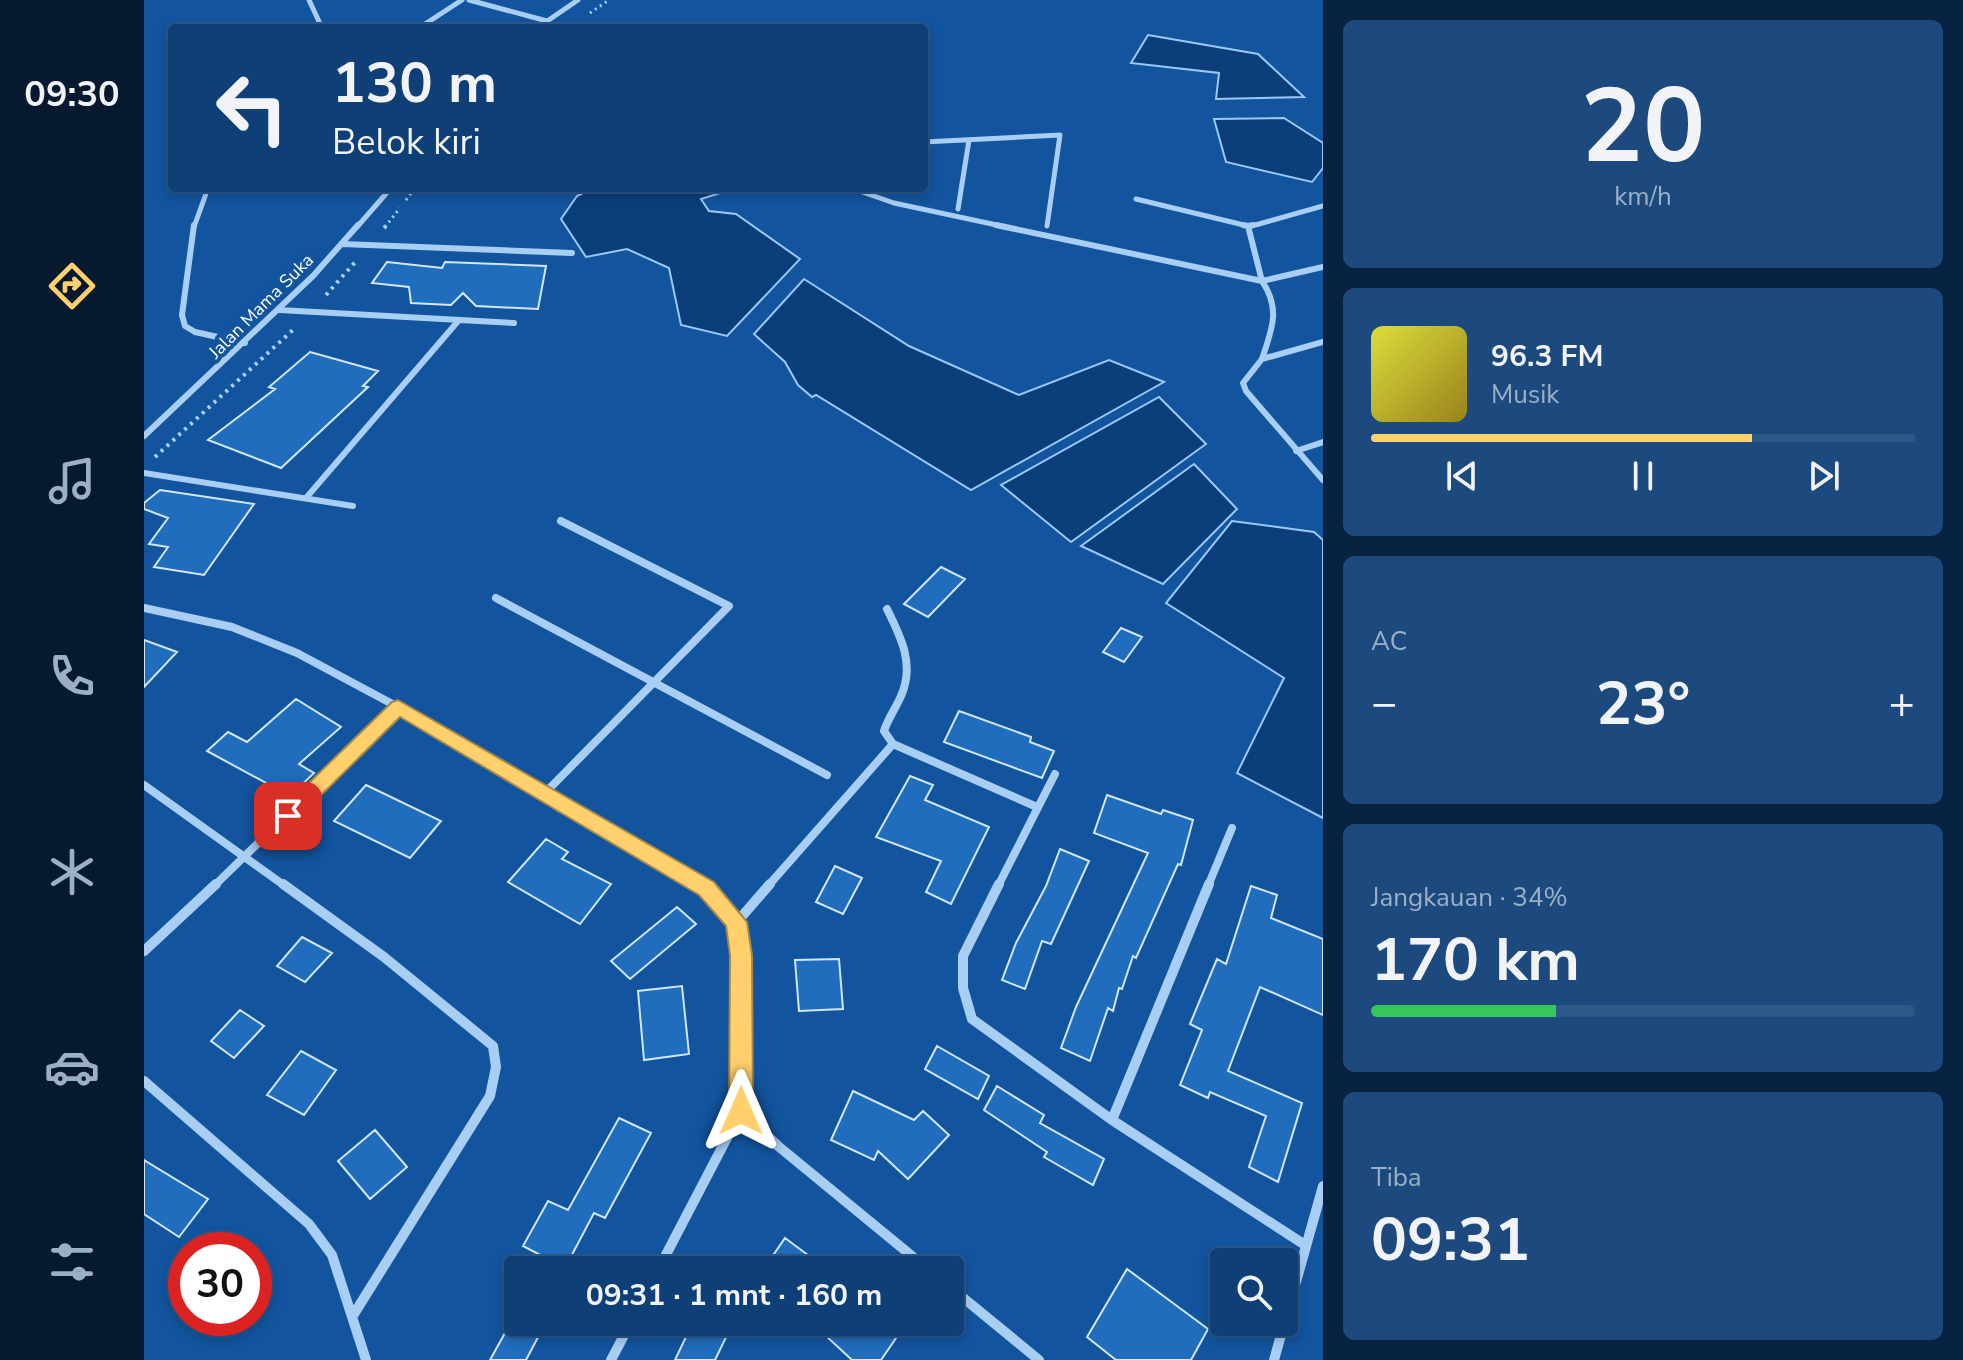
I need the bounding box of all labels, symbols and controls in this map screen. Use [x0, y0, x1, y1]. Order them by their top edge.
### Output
text: 130 m [332, 45, 497, 122]
icon: left [200, 56, 304, 160]
text: 20 [1581, 56, 1705, 198]
text: 09:30 [24, 70, 120, 119]
text: Belok kiri [332, 118, 481, 167]
text: km/h [1614, 179, 1672, 214]
street label: Jalan Mama Suka [203, 248, 319, 364]
icon: directions [44, 258, 100, 314]
text: 96.3 FM [1491, 336, 1603, 377]
text: Musik [1491, 377, 1559, 412]
icon: music [44, 453, 100, 509]
icon: previous [1440, 454, 1484, 498]
icon: pause [1621, 454, 1665, 498]
icon: next [1802, 454, 1846, 498]
text: AC [1371, 624, 1407, 659]
icon: phone [44, 648, 100, 704]
text: 23° [1596, 663, 1690, 745]
text: − [1371, 674, 1397, 734]
text: + [1889, 674, 1915, 734]
pin [254, 782, 322, 850]
icon: arrive [266, 794, 310, 838]
icon: climate [44, 844, 100, 900]
text: Jangkauan · 34% [1371, 880, 1568, 915]
text: 170 km [1371, 919, 1580, 1001]
icon: car [44, 1039, 100, 1095]
position arrow [699, 1069, 783, 1153]
text: Tiba [1371, 1160, 1422, 1195]
text: 09:31 [1371, 1199, 1530, 1281]
speed limit sign: 30 [168, 1232, 272, 1336]
icon: filters [44, 1234, 100, 1290]
map controls [1210, 1248, 1298, 1336]
button: search [1210, 1248, 1298, 1336]
text: 09:31 · 1 mnt · 160 m [586, 1275, 882, 1316]

